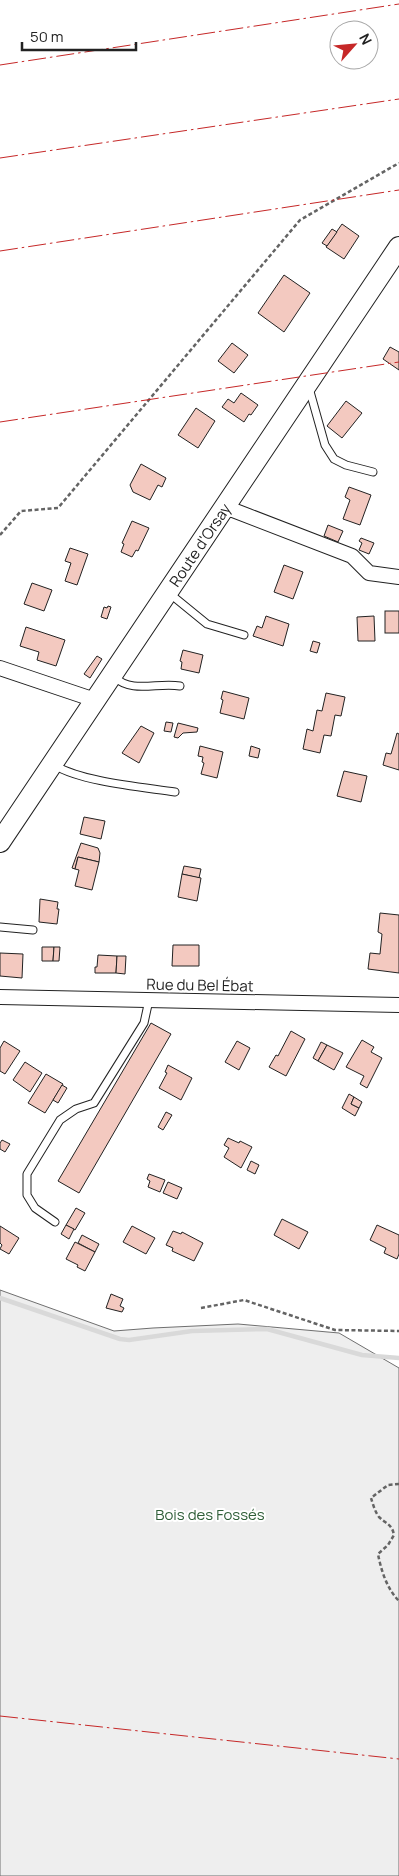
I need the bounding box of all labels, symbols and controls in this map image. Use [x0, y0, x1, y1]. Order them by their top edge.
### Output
scale bar [22, 20, 136, 52]
north arrow [329, 20, 379, 70]
text: 50 m [30, 26, 64, 47]
text: N [355, 30, 377, 48]
street label: Route d'Orsay [164, 499, 236, 591]
street label: Rue du Bel Ébat [146, 974, 254, 996]
park label: Bois des Fossés [155, 1504, 265, 1525]

